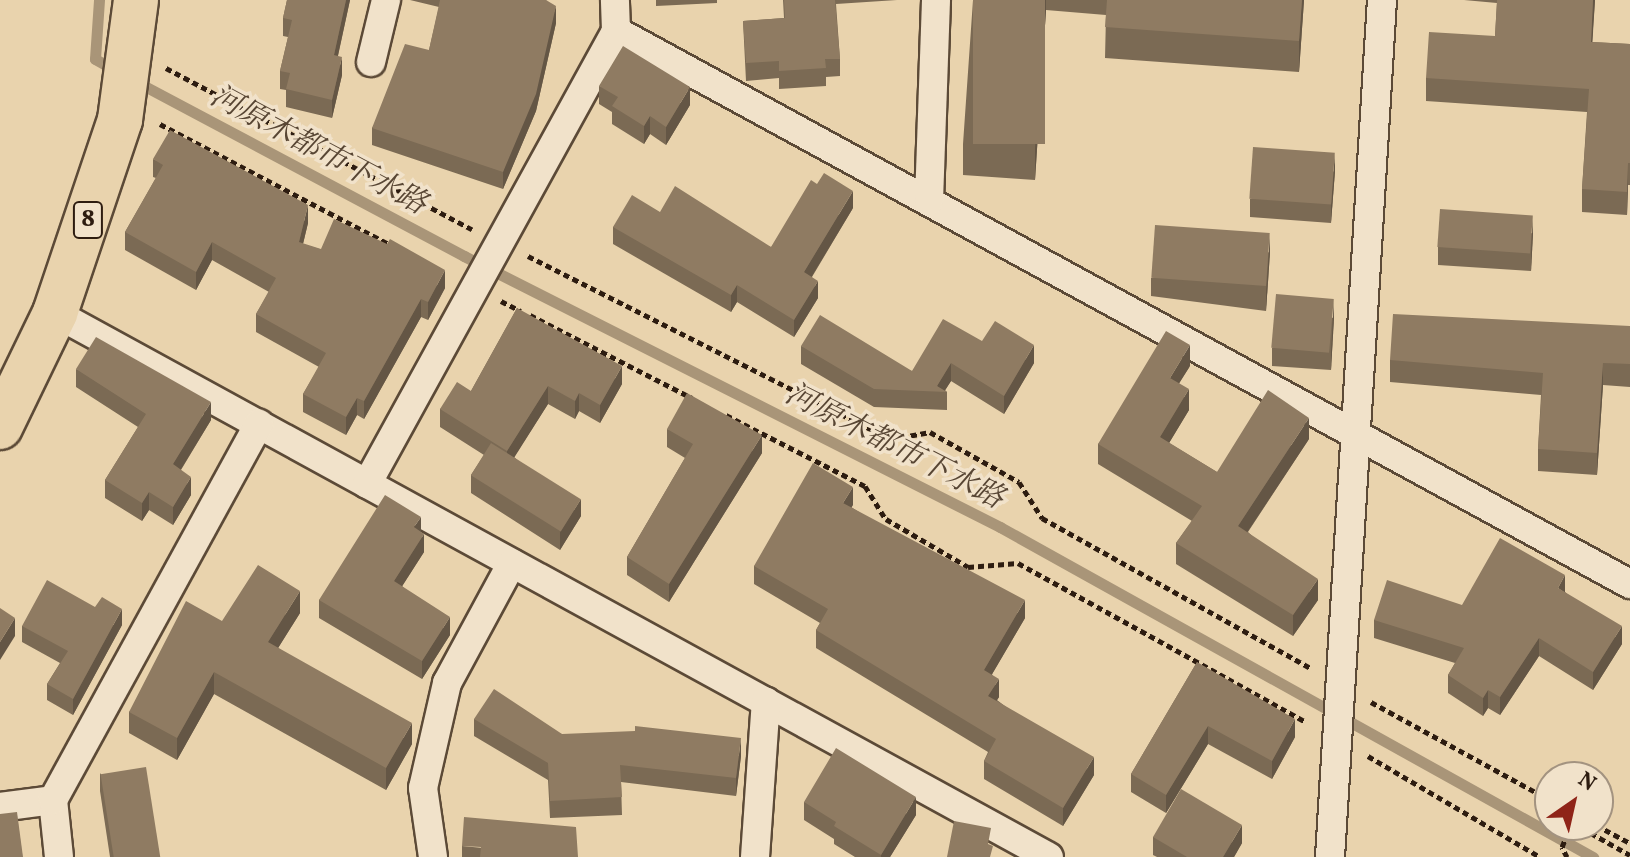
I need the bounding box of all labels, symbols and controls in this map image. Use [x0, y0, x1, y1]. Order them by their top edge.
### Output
water label: 河原木都市下水路 [204, 79, 432, 223]
road number: 8 [72, 198, 104, 242]
water label: 河原木都市下水路 [779, 376, 1009, 518]
north arrow [1534, 761, 1614, 841]
text: N [1571, 765, 1602, 800]

